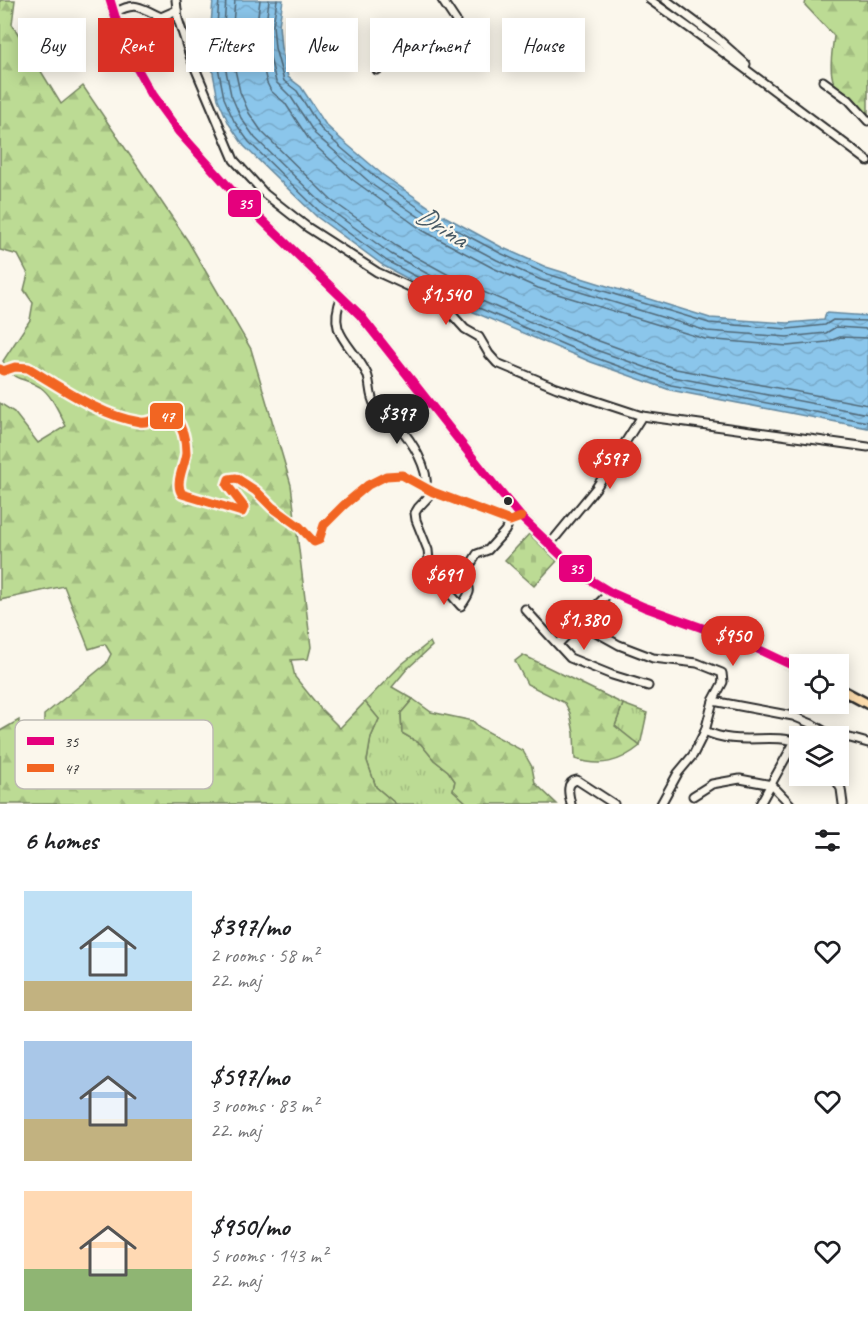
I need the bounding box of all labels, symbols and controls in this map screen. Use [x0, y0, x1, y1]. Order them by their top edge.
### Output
chip: Buy [18, 18, 86, 72]
chip: Rent [98, 18, 174, 72]
chip: Filters [186, 18, 274, 72]
chip: New [286, 18, 358, 72]
chip: Apartment [370, 18, 490, 72]
chip: House [502, 18, 585, 72]
line badge: 35 [227, 189, 262, 218]
text: 35 [238, 194, 254, 214]
water label: Drina [410, 197, 476, 256]
pin: $1,540 [397, 275, 495, 326]
text: $1,540 [422, 282, 470, 307]
pin: $397 [361, 394, 433, 445]
text: $397 [379, 401, 415, 426]
line badge: 47 [149, 402, 184, 430]
text: 47 [160, 407, 176, 427]
pin: $597 [574, 439, 646, 490]
text: $597 [592, 446, 628, 471]
unlabelled marker [502, 495, 514, 507]
line badge: 35 [558, 554, 593, 583]
pin: $691 [408, 555, 480, 606]
text: 35 [569, 559, 585, 579]
text: $691 [426, 562, 462, 587]
pin: $1,380 [535, 600, 633, 651]
text: $1,380 [560, 607, 608, 632]
pin: $950 [697, 616, 769, 667]
text: $950 [715, 623, 751, 648]
map controls [789, 654, 849, 786]
button: locate [789, 654, 849, 714]
legend [15, 720, 213, 789]
button: layers [789, 726, 849, 786]
text: 35 [64, 732, 79, 752]
text: 47 [64, 759, 79, 779]
text: 6 homes [24, 824, 98, 857]
icon: filters [811, 824, 844, 857]
text: $397/mo [210, 910, 290, 943]
icon: home [72, 915, 144, 987]
icon: heart [811, 935, 844, 968]
text: 2 rooms · 58 m² [210, 943, 318, 968]
text: 22. maj [210, 968, 261, 993]
text: $597/mo [210, 1060, 289, 1093]
icon: home [72, 1065, 144, 1137]
icon: heart [811, 1085, 844, 1118]
text: 3 rooms · 83 m² [210, 1093, 318, 1118]
text: 22. maj [210, 1118, 261, 1143]
text: $950/mo [210, 1210, 289, 1243]
icon: home [72, 1215, 144, 1287]
icon: heart [811, 1235, 844, 1268]
text: 5 rooms · 143 m² [210, 1243, 327, 1268]
text: 22. maj [210, 1268, 261, 1293]

